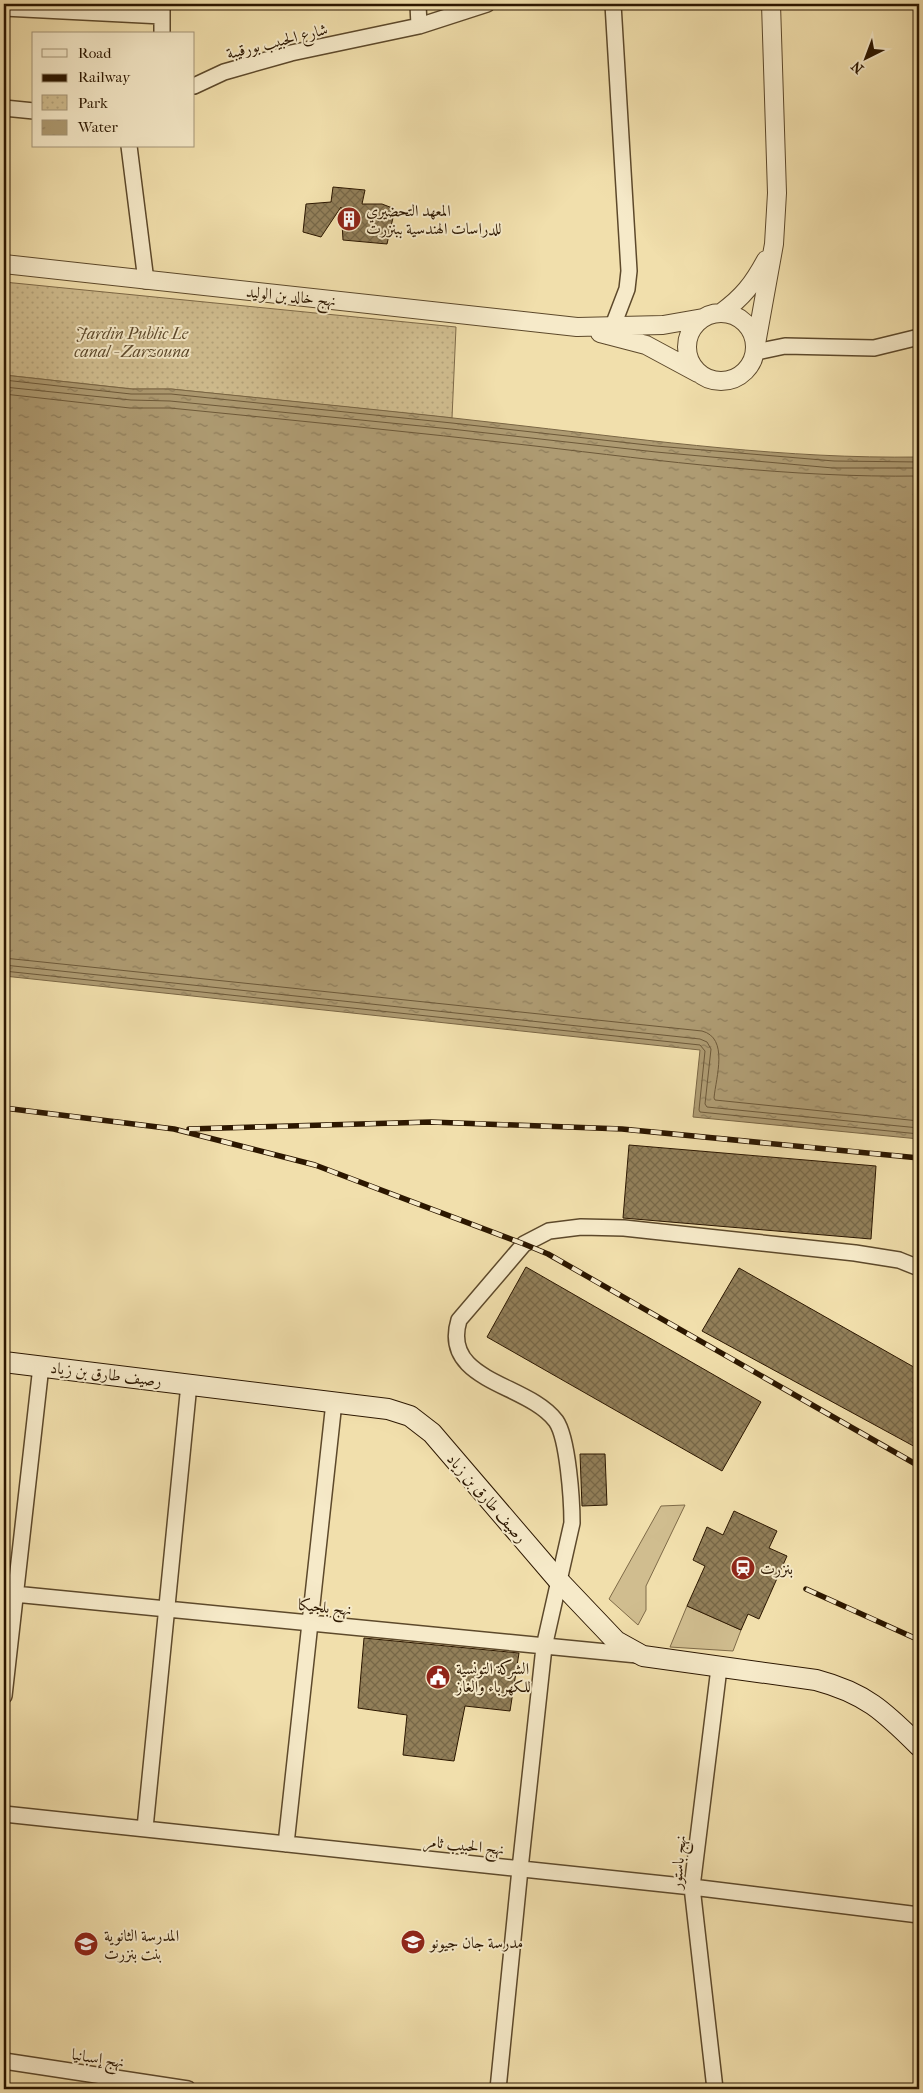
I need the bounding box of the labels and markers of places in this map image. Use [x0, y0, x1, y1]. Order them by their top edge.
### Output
place label: المعهد التحضيري للدراسات الهندسية ببنزرت [366, 201, 501, 239]
building icon: المعهد التحضيري للدراسات الهندسية ببنزرت [336, 206, 362, 232]
station icon: بنزرت [730, 1555, 756, 1581]
place label: بنزرت [760, 1559, 793, 1578]
place label: الشركة التونسية للكهرباء والغاز [454, 1659, 531, 1697]
public building icon: الشركة التونسية للكهرباء والغاز [425, 1664, 451, 1690]
place label: المدرسة الثانوية بنت بنزرت [104, 1926, 179, 1963]
school or university icon: مدرسة جان جيونو [400, 1929, 426, 1955]
school or university icon: المدرسة الثانوية بنت بنزرت [73, 1931, 99, 1957]
place label: مدرسة جان جيونو [428, 1933, 523, 1953]

